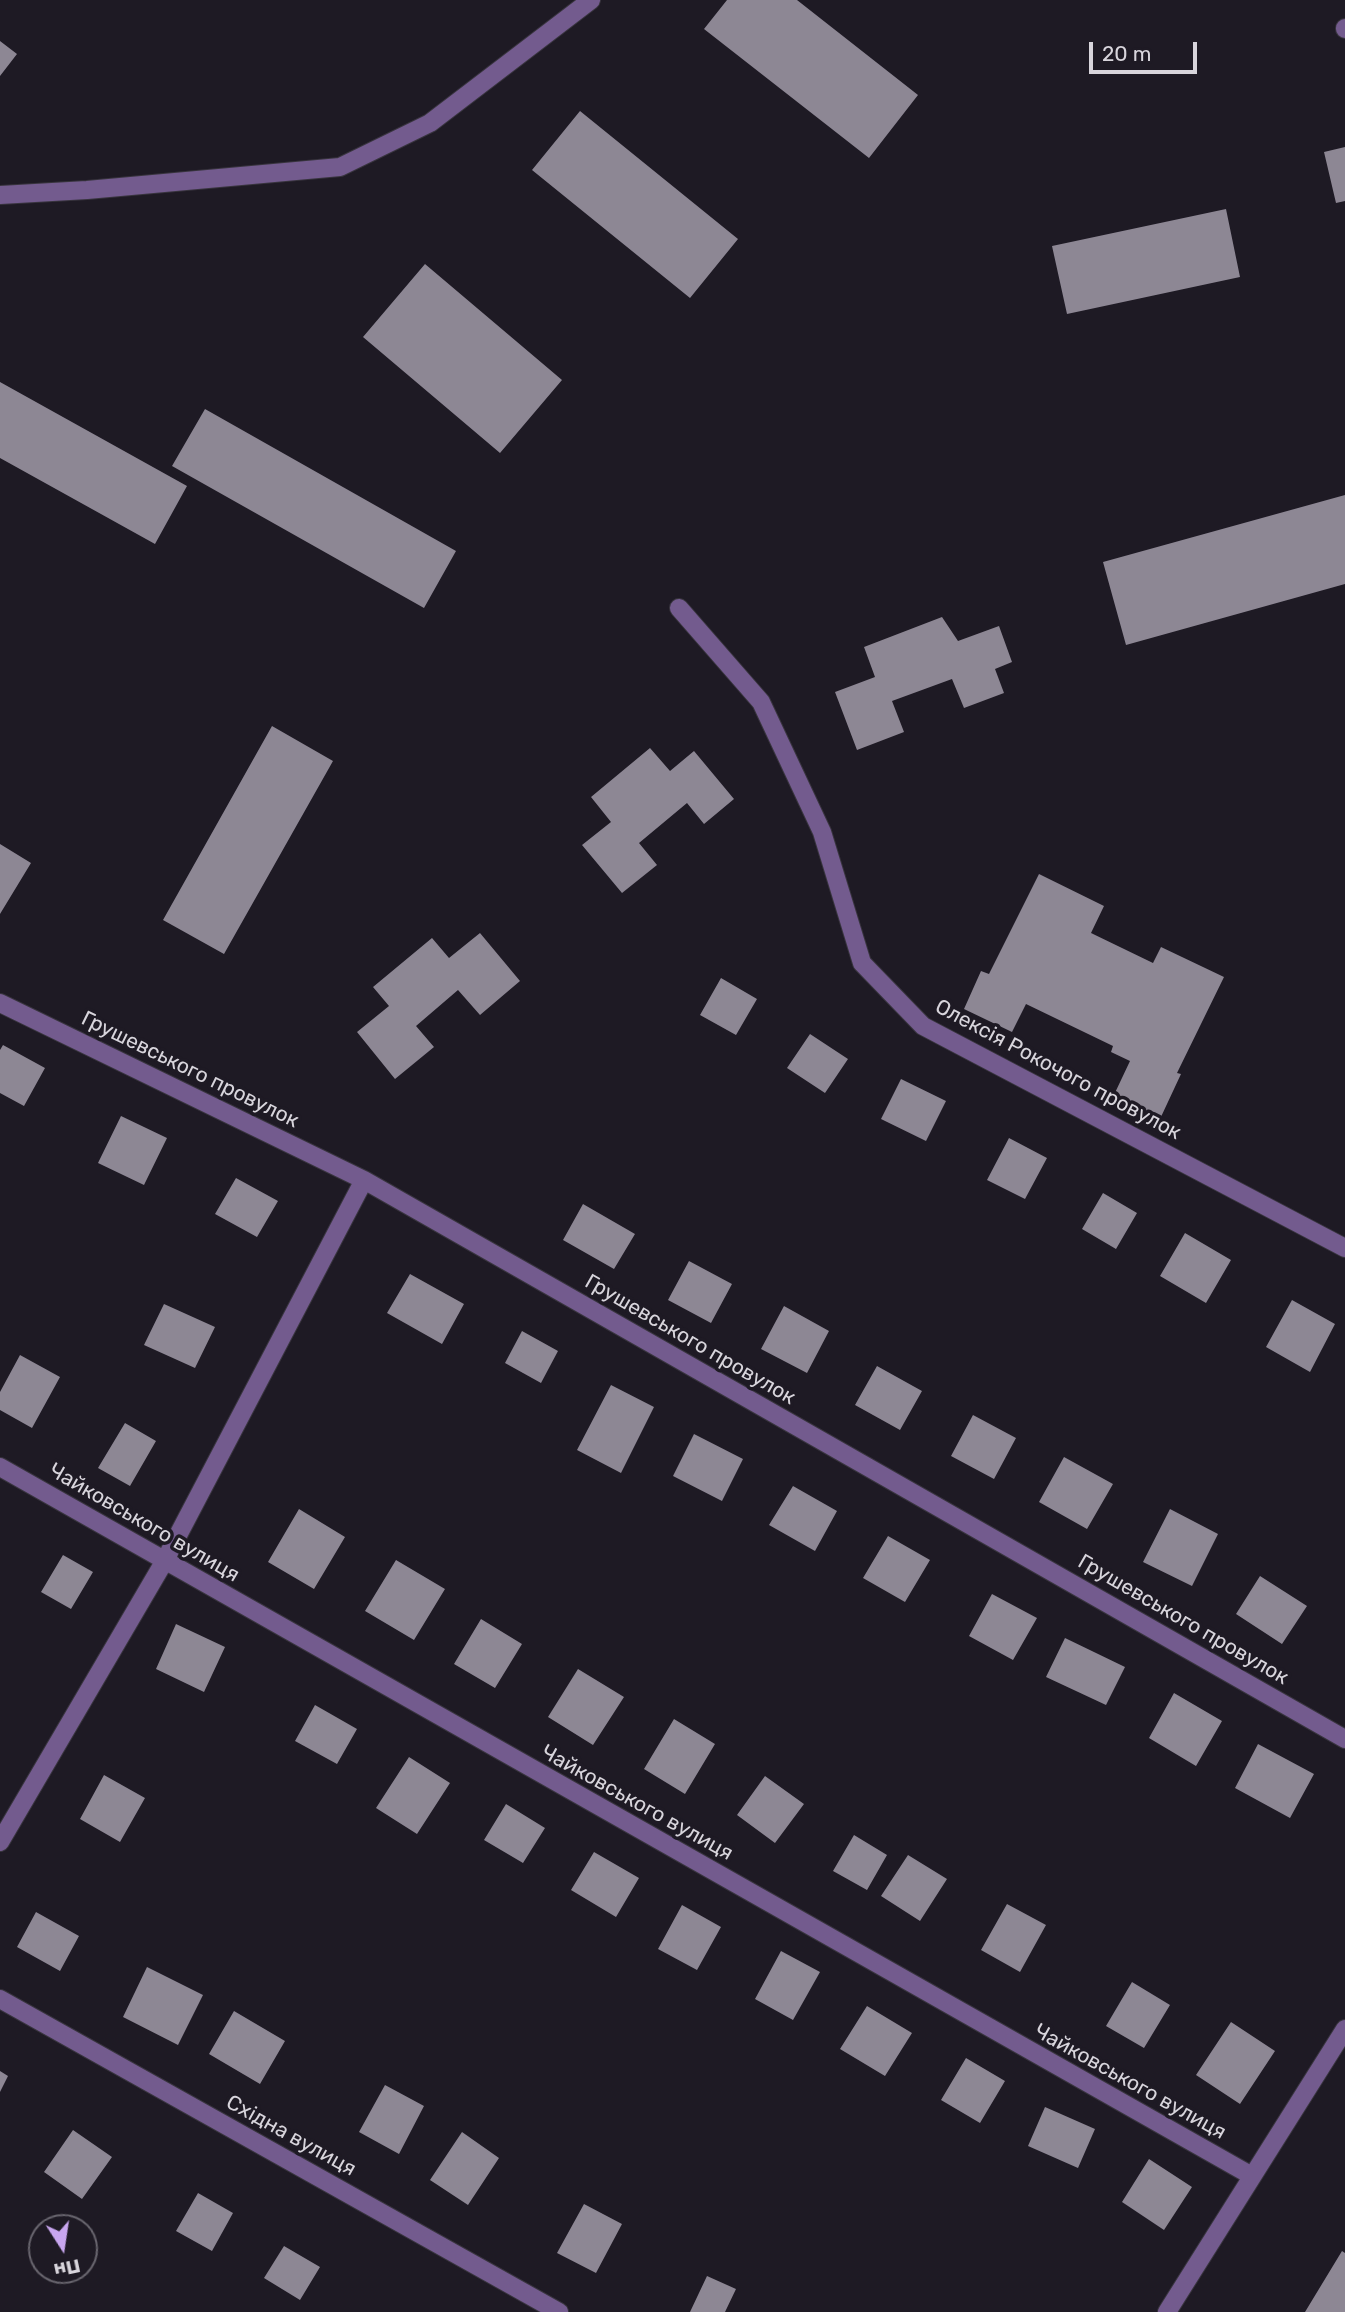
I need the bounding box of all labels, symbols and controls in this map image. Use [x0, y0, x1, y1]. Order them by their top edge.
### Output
scale bar [1093, 28, 1202, 72]
text: 20 m [1102, 41, 1151, 66]
street label: Олексія Рокочого провулок [931, 994, 1185, 1146]
street label: Грушевського провулок [77, 1006, 303, 1134]
street label: Грушевського провулок [580, 1269, 800, 1411]
street label: Чайковського вулиця [44, 1458, 244, 1588]
street label: Грушевського провулок [1073, 1549, 1293, 1691]
street label: Чайковського вулиця [537, 1740, 737, 1866]
street label: Чайковського вулиця [1030, 2019, 1230, 2145]
street label: Східна вулиця [222, 2090, 360, 2182]
north arrow [28, 2214, 98, 2284]
text: Пн [52, 2254, 82, 2282]

